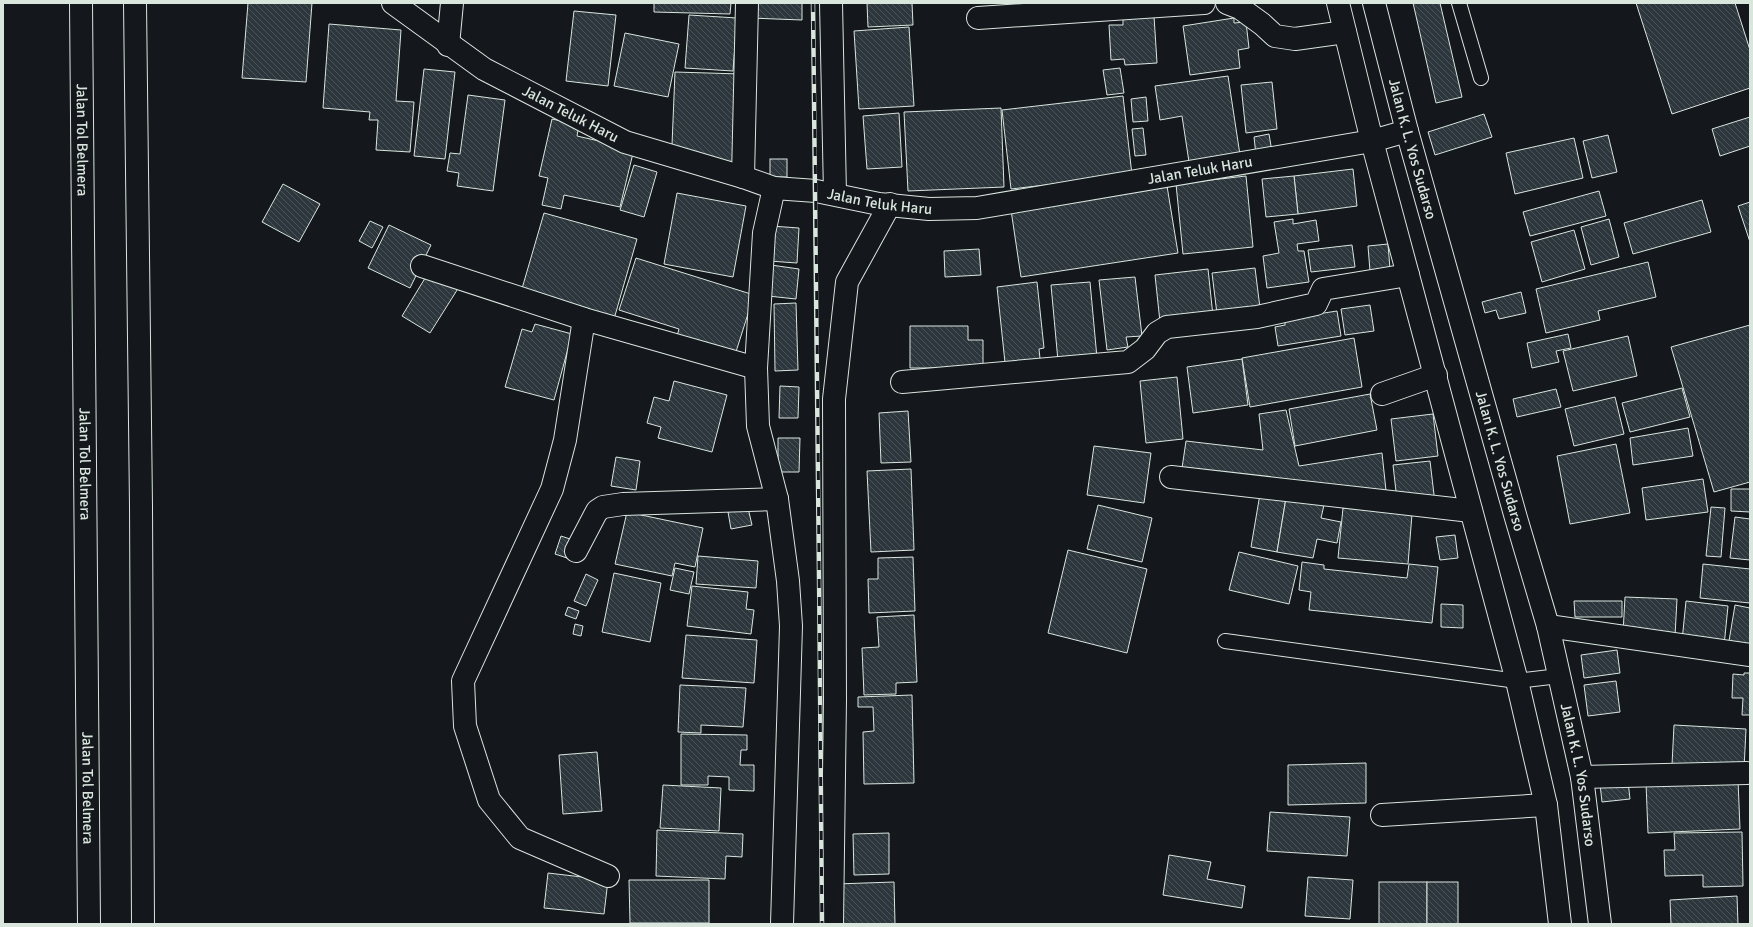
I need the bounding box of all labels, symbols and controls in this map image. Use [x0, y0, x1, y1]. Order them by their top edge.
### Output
street label: Jalan K. L. Yos Sudarso [1385, 77, 1440, 222]
street label: Jalan Teluk Haru [519, 82, 622, 146]
street label: Jalan Tol Belmera [73, 84, 92, 196]
street label: Jalan Teluk Haru [1146, 152, 1254, 188]
street label: Jalan Teluk Haru [826, 185, 933, 218]
street label: Jalan K. L. Yos Sudarso [1472, 389, 1528, 533]
street label: Jalan Tol Belmera [76, 408, 94, 520]
street label: Jalan K. L. Yos Sudarso [1557, 702, 1599, 848]
street label: Jalan Tol Belmera [78, 732, 97, 844]

